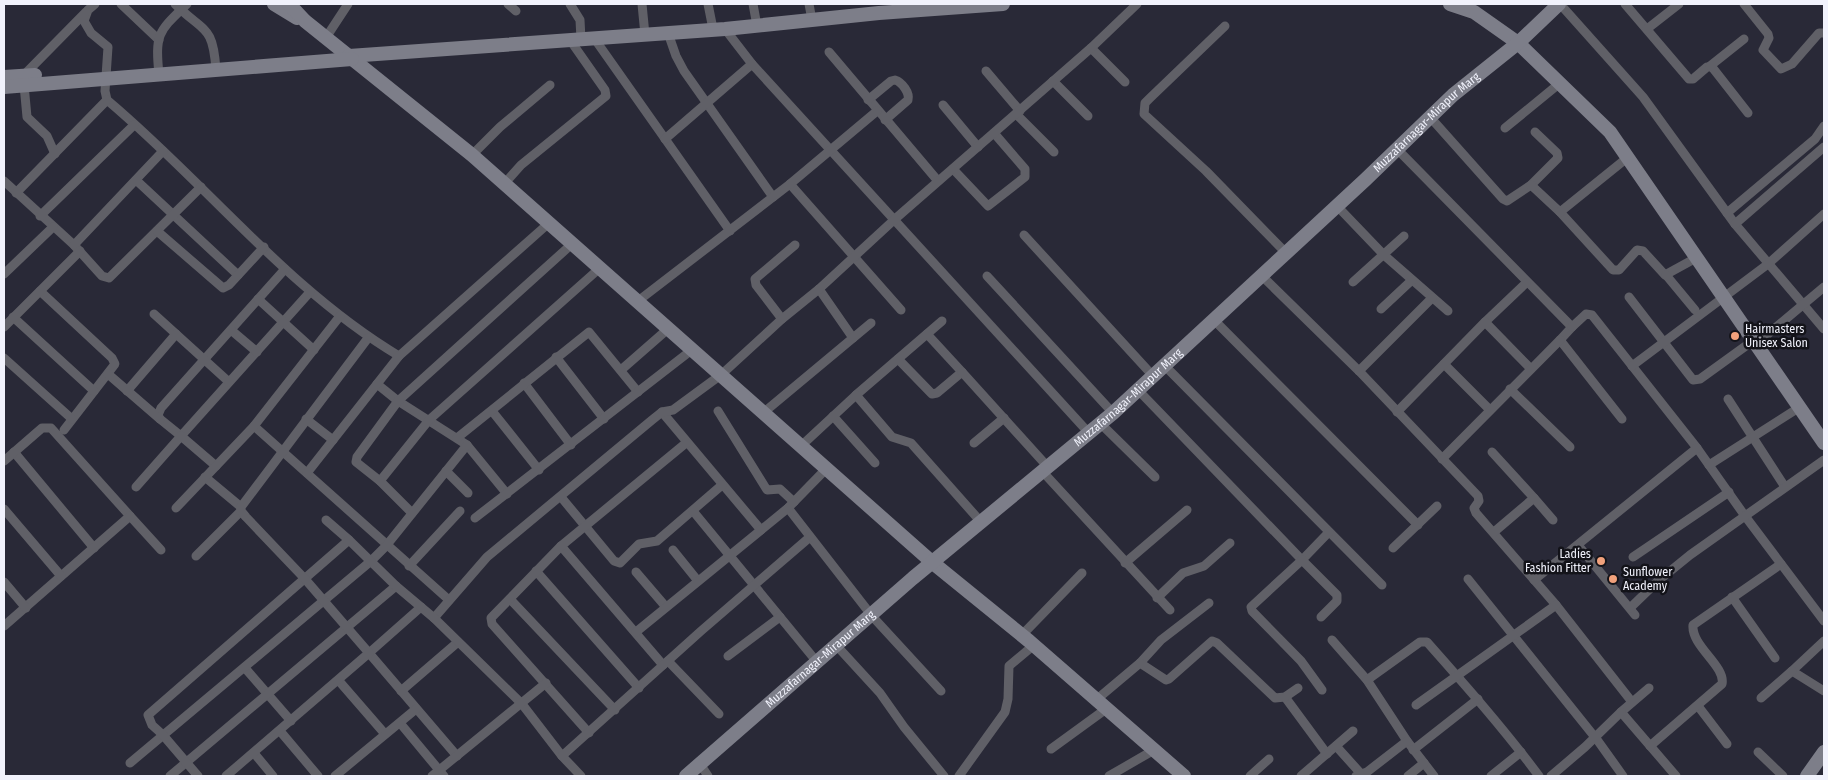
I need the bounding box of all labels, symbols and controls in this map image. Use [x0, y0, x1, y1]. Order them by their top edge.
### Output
street label: Muzzafarnagar-Mirapur Marg [1370, 69, 1483, 175]
place label: Hairmasters Unisex Salon [1745, 322, 1808, 350]
marker: Hairmasters Unisex Salon [1729, 330, 1741, 342]
street label: Muzzafarnagar-Mirapur Marg [1071, 345, 1185, 449]
place label: Ladies Fashion Fitter [1525, 547, 1592, 575]
marker: Ladies Fashion Fitter [1595, 555, 1607, 567]
place label: Sunflower Academy [1623, 565, 1673, 593]
marker: Sunflower Academy [1607, 573, 1619, 585]
street label: Muzzafarnagar-Mirapur Marg [763, 607, 878, 710]

